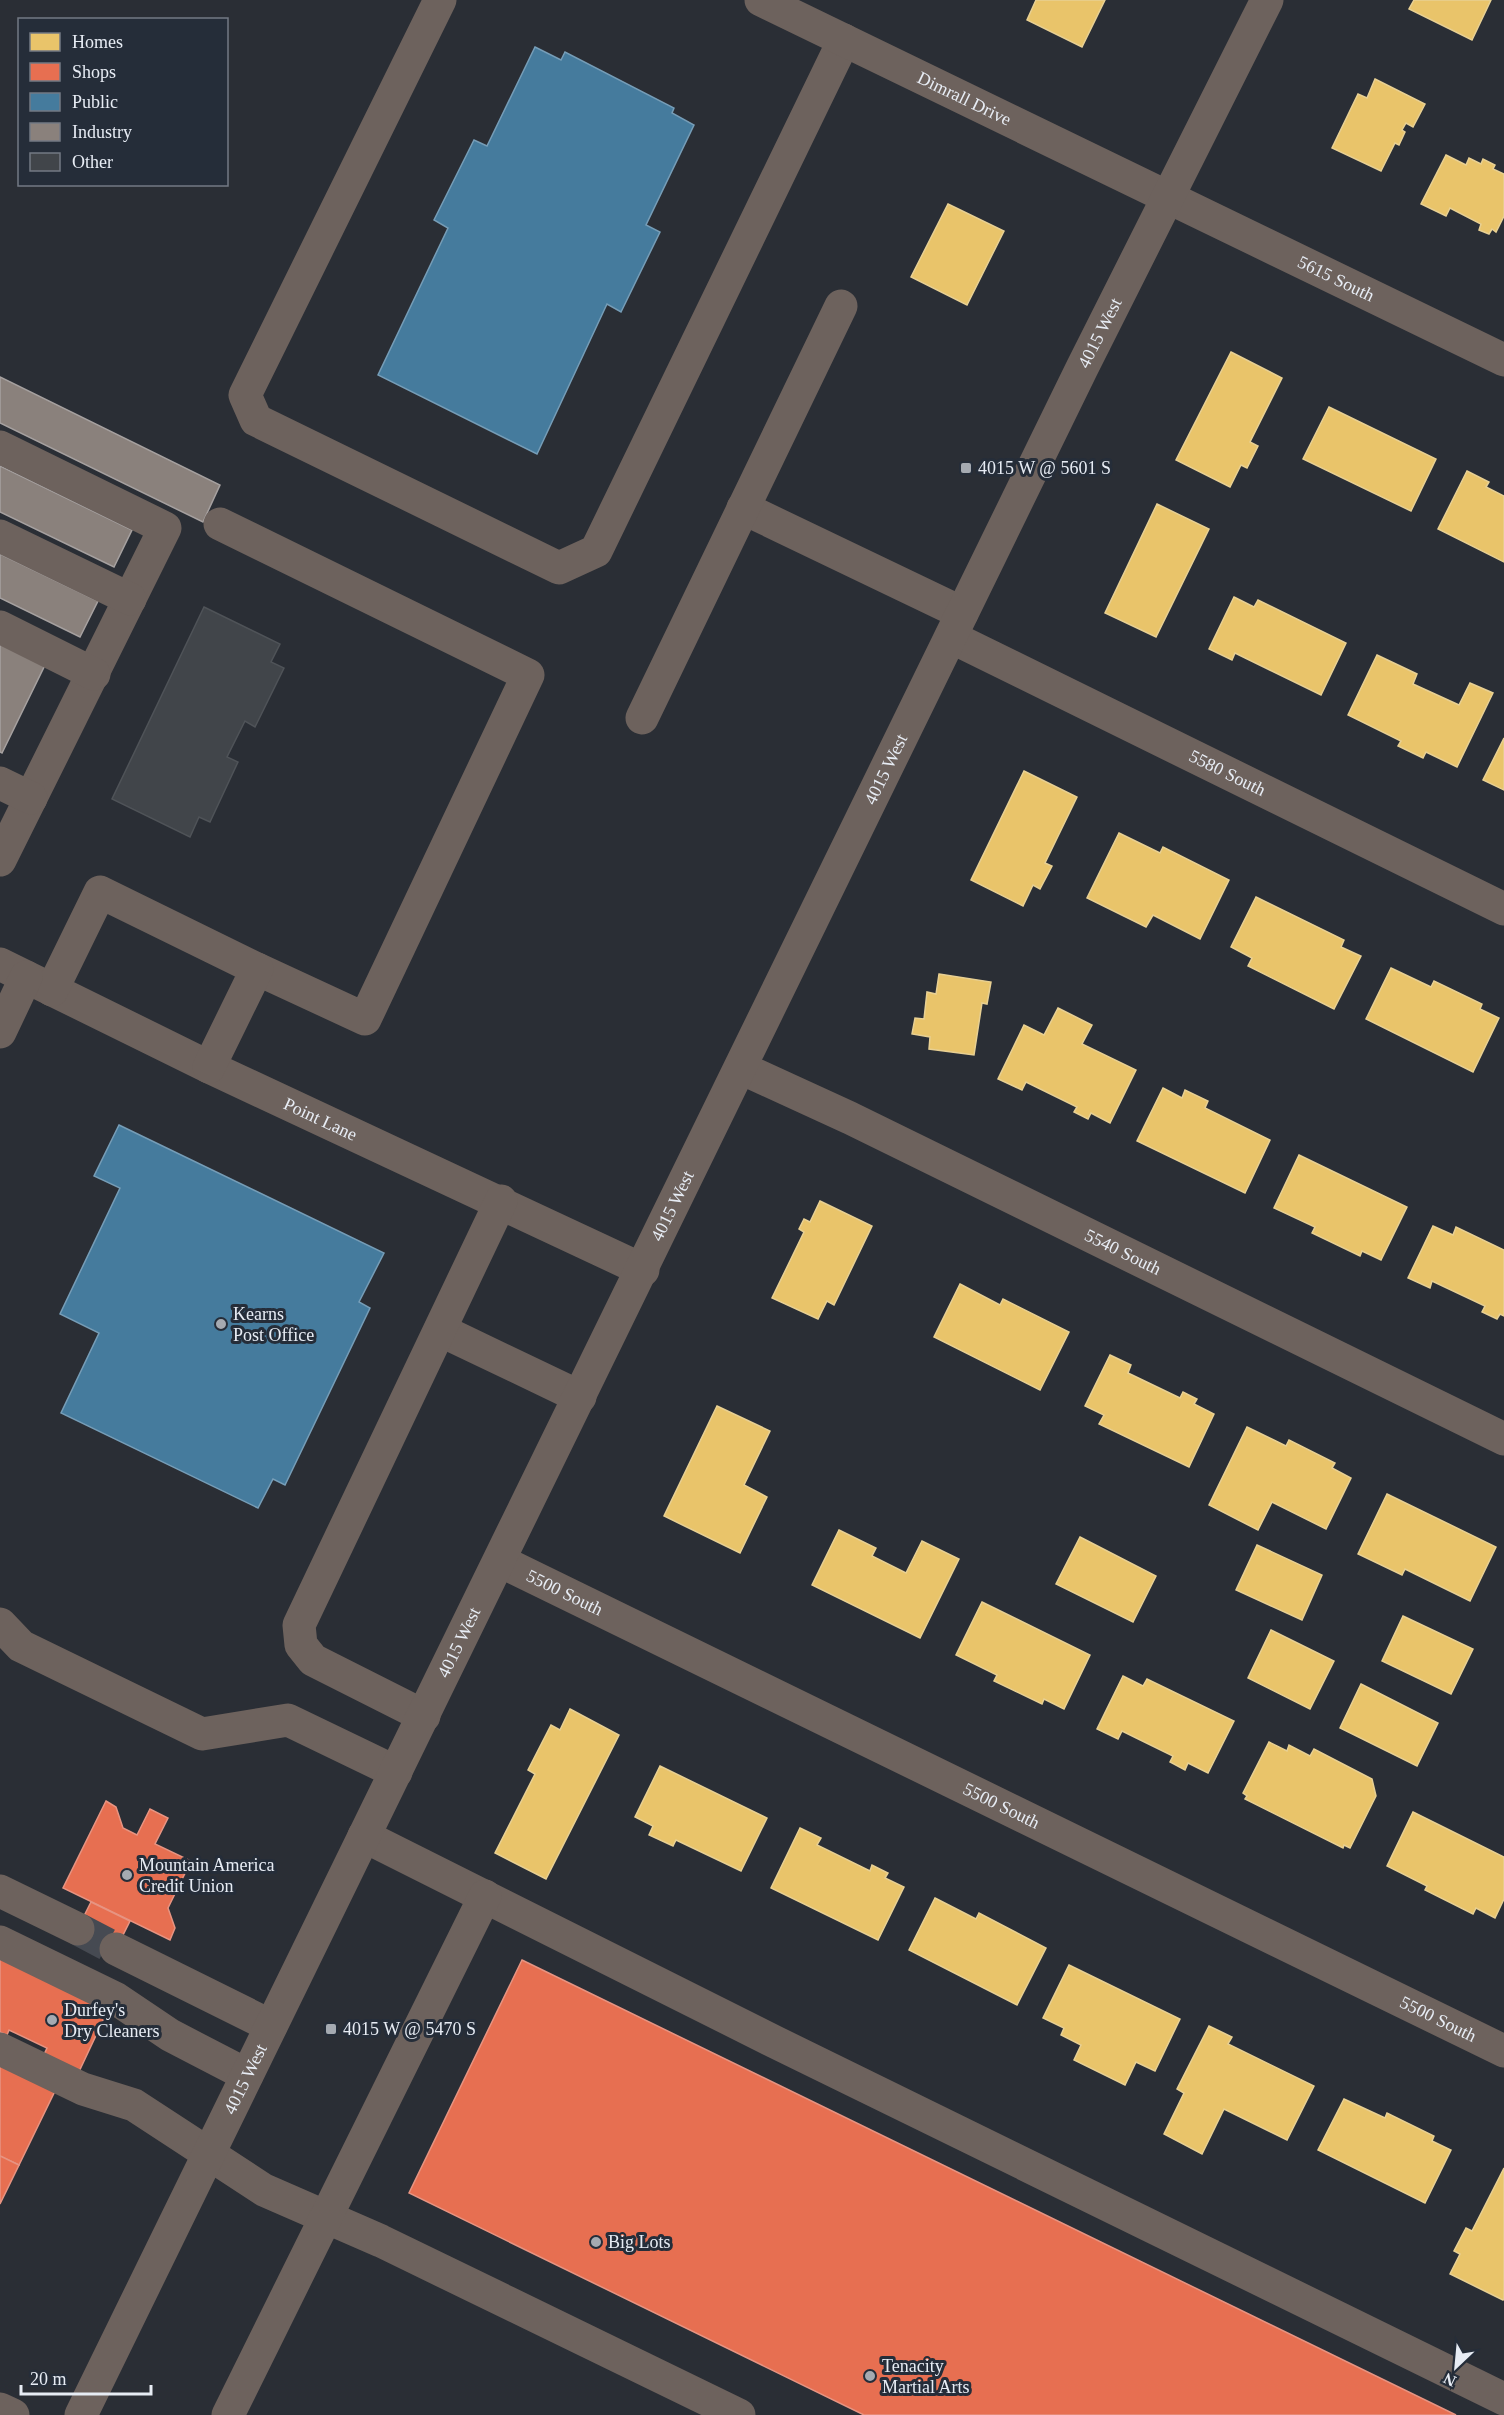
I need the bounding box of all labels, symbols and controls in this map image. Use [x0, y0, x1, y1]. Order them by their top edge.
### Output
legend [18, 18, 228, 186]
text: Homes [72, 32, 123, 52]
text: Shops [72, 62, 116, 82]
street label: Dimrall Drive [914, 67, 1014, 130]
text: Public [72, 92, 118, 112]
text: Industry [72, 122, 132, 142]
text: Other [72, 152, 113, 172]
street label: 5615 South [1295, 252, 1378, 306]
street label: 4015 West [1074, 294, 1126, 371]
place label: 4015 W @ 5601 S [978, 458, 1111, 478]
marker: 4015 W @ 5601 S [959, 461, 973, 475]
street label: 4015 West [860, 731, 911, 808]
street label: 5580 South [1186, 746, 1269, 800]
street label: Point Lane [281, 1093, 360, 1145]
street label: 4015 West [647, 1167, 698, 1244]
street label: 5540 South [1082, 1225, 1164, 1279]
place label: Kearns Post Office [233, 1304, 314, 1345]
marker: Kearns Post Office [214, 1317, 228, 1331]
street label: 5500 South [523, 1565, 606, 1620]
street label: 4015 West [433, 1604, 484, 1681]
street label: 5500 South [960, 1779, 1043, 1833]
place label: Mountain America Credit Union [139, 1855, 274, 1896]
marker: Mountain America Credit Union [120, 1868, 134, 1882]
street label: 5500 South [1397, 1992, 1480, 2046]
place label: Durfey's Dry Cleaners [64, 2000, 159, 2041]
marker: Durfey's Dry Cleaners [45, 2013, 59, 2027]
place label: 4015 W @ 5470 S [343, 2019, 476, 2039]
marker: 4015 W @ 5470 S [324, 2022, 338, 2036]
street label: 4015 West [220, 2041, 271, 2117]
place label: Big Lots [608, 2232, 671, 2252]
marker: Big Lots [589, 2235, 603, 2249]
north arrow [1426, 2337, 1486, 2397]
place label: Tenacity Martial Arts [882, 2356, 970, 2397]
scale bar [21, 2358, 152, 2396]
text: 20 m [30, 2369, 67, 2389]
marker: Tenacity Martial Arts [863, 2369, 877, 2383]
text: N [1440, 2370, 1459, 2390]

